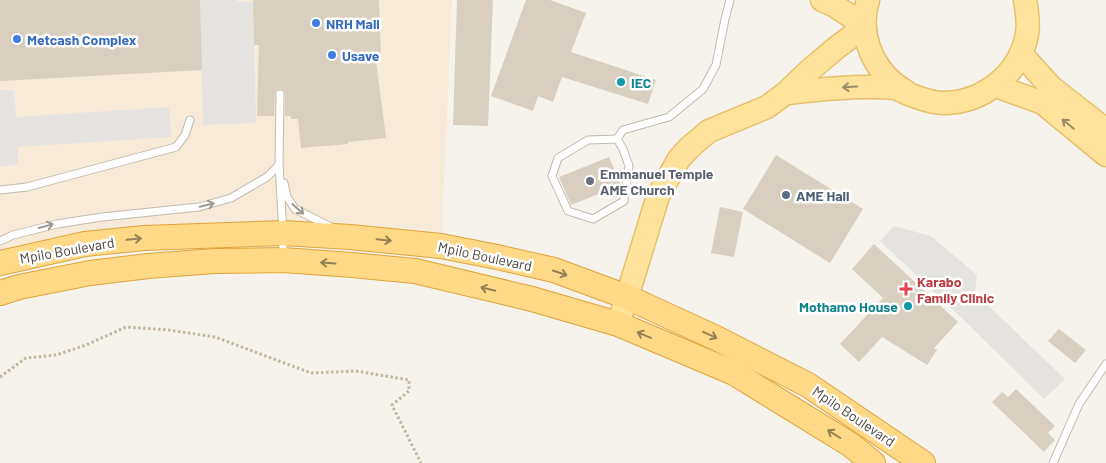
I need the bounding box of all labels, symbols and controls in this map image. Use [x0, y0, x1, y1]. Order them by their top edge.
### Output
place label: NRH Mall [326, 15, 380, 32]
marker: NRH Mall [310, 17, 322, 29]
place label: Metcash Complex [27, 31, 137, 48]
marker: Metcash Complex [11, 33, 23, 45]
place label: Usave [342, 47, 380, 64]
marker: Usave [326, 49, 338, 61]
place label: IEC [631, 74, 651, 91]
marker: IEC [615, 76, 627, 88]
one-way arrow [843, 83, 859, 92]
one-way arrow [1062, 118, 1075, 130]
place label: Emmanuel Temple AME Church [600, 165, 714, 198]
marker: Emmanuel Temple AME Church [584, 175, 596, 187]
place label: AME Hall [796, 187, 849, 204]
marker: AME Hall [780, 189, 792, 201]
one-way arrow [199, 199, 215, 209]
one-way arrow [291, 203, 304, 214]
one-way arrow [38, 221, 54, 231]
street label: Mpilo Boulevard [18, 233, 116, 267]
one-way arrow [126, 235, 142, 244]
one-way arrow [375, 235, 391, 245]
street label: Mpilo Boulevard [436, 238, 534, 274]
one-way arrow [320, 258, 336, 268]
one-way arrow [552, 269, 567, 278]
place label: Karabo Family Clinic [917, 273, 995, 306]
marker: Karabo Family Clinic [899, 282, 913, 296]
one-way arrow [481, 284, 497, 293]
place label: Mothamo House [799, 298, 898, 315]
marker: Mothamo House [902, 300, 914, 312]
one-way arrow [637, 329, 652, 339]
one-way arrow [702, 331, 717, 340]
street label: Mpilo Boulevard [810, 382, 898, 450]
one-way arrow [827, 429, 841, 439]

